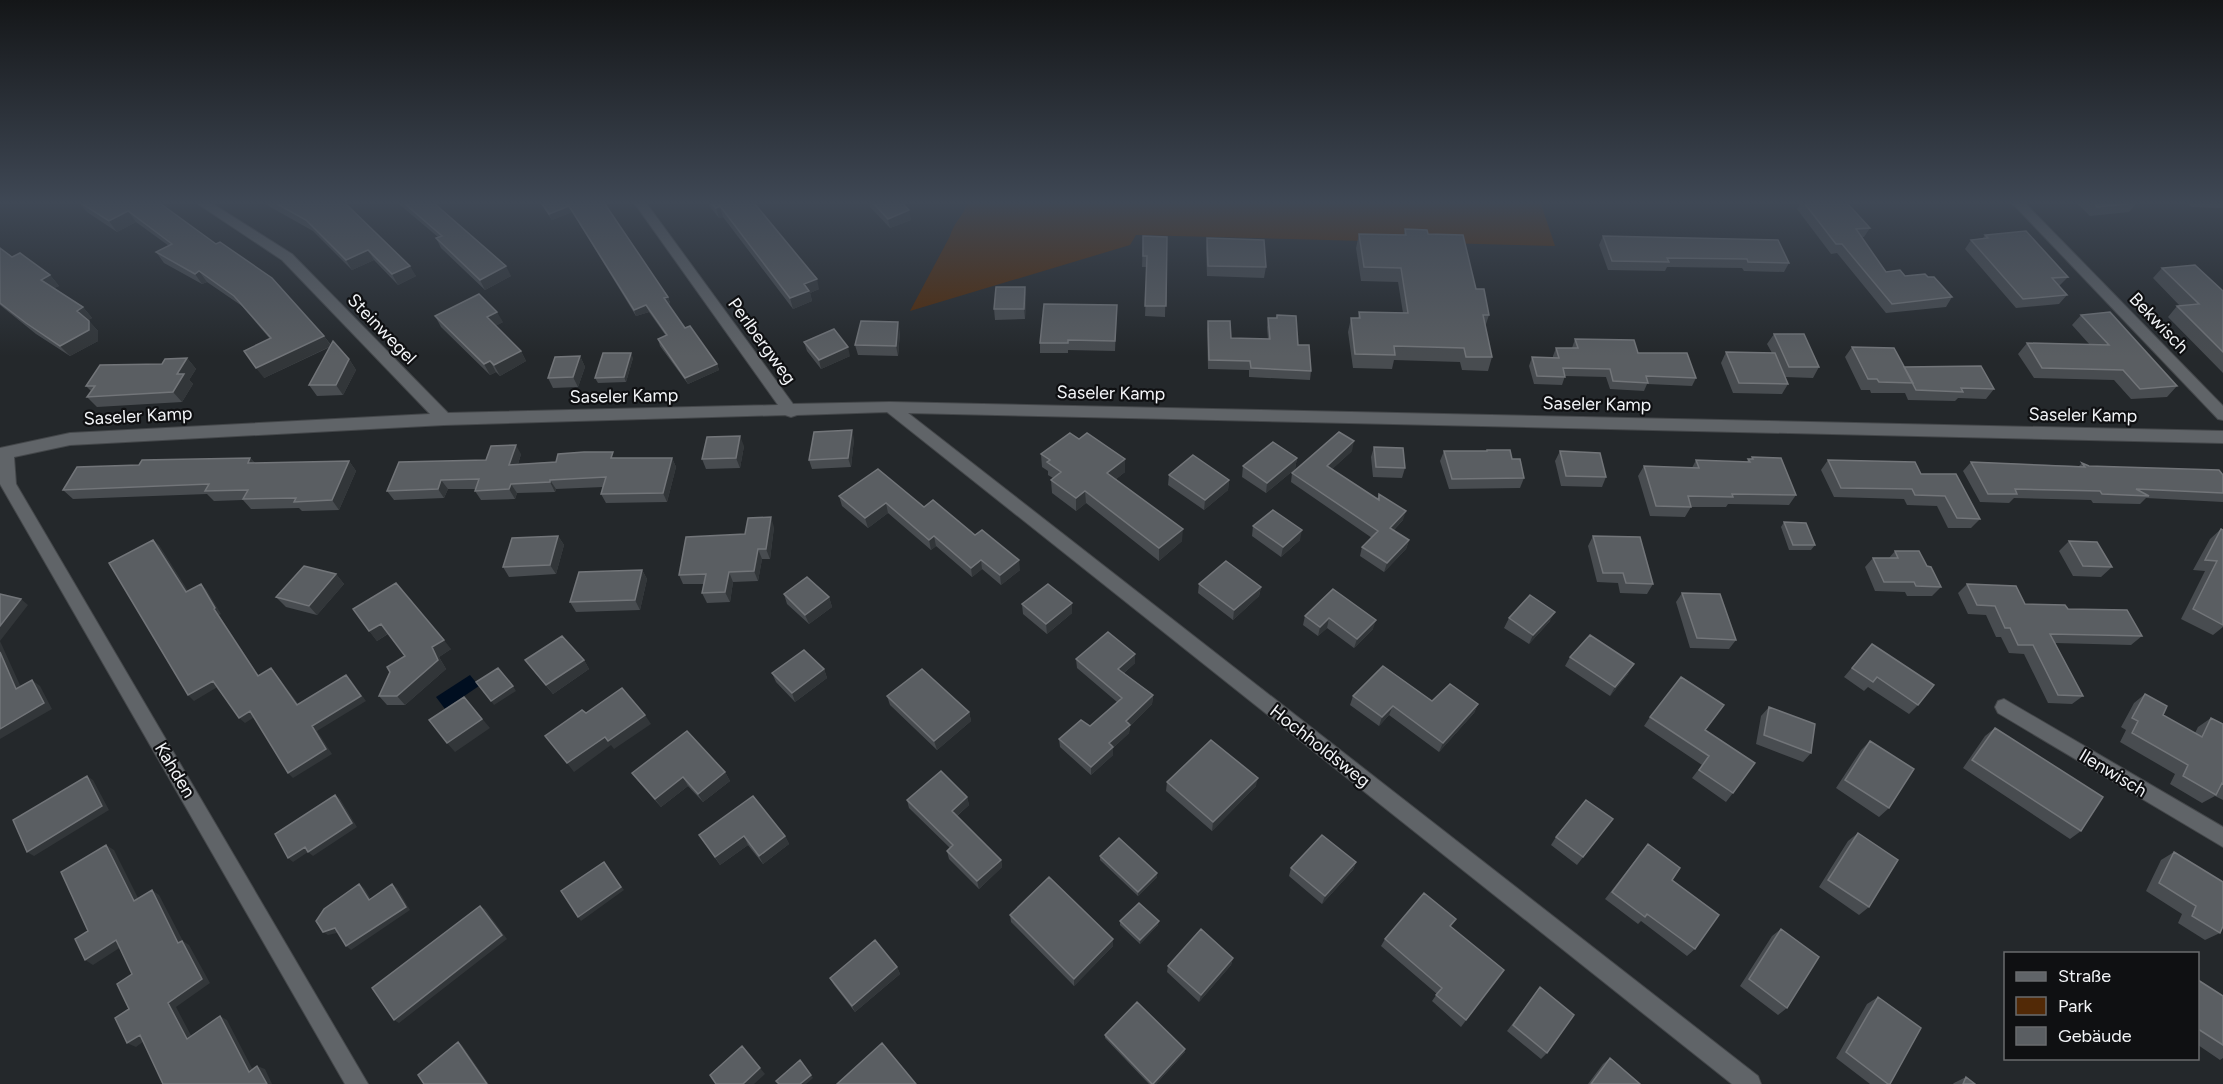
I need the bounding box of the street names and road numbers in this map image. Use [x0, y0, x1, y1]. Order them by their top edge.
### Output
street label: Bekwisch [2125, 288, 2193, 358]
street label: Steinwegel [343, 289, 421, 369]
street label: Perlbergweg [723, 294, 801, 388]
street label: Saseler Kamp [1056, 381, 1166, 405]
street label: Saseler Kamp [569, 384, 679, 408]
street label: Saseler Kamp [1542, 392, 1652, 416]
street label: Saseler Kamp [83, 402, 193, 430]
street label: Saseler Kamp [2028, 403, 2138, 427]
street label: Hochholdsweg [1265, 700, 1375, 792]
street label: Kahden [150, 738, 200, 802]
street label: Ilenwisch [2075, 744, 2151, 802]

